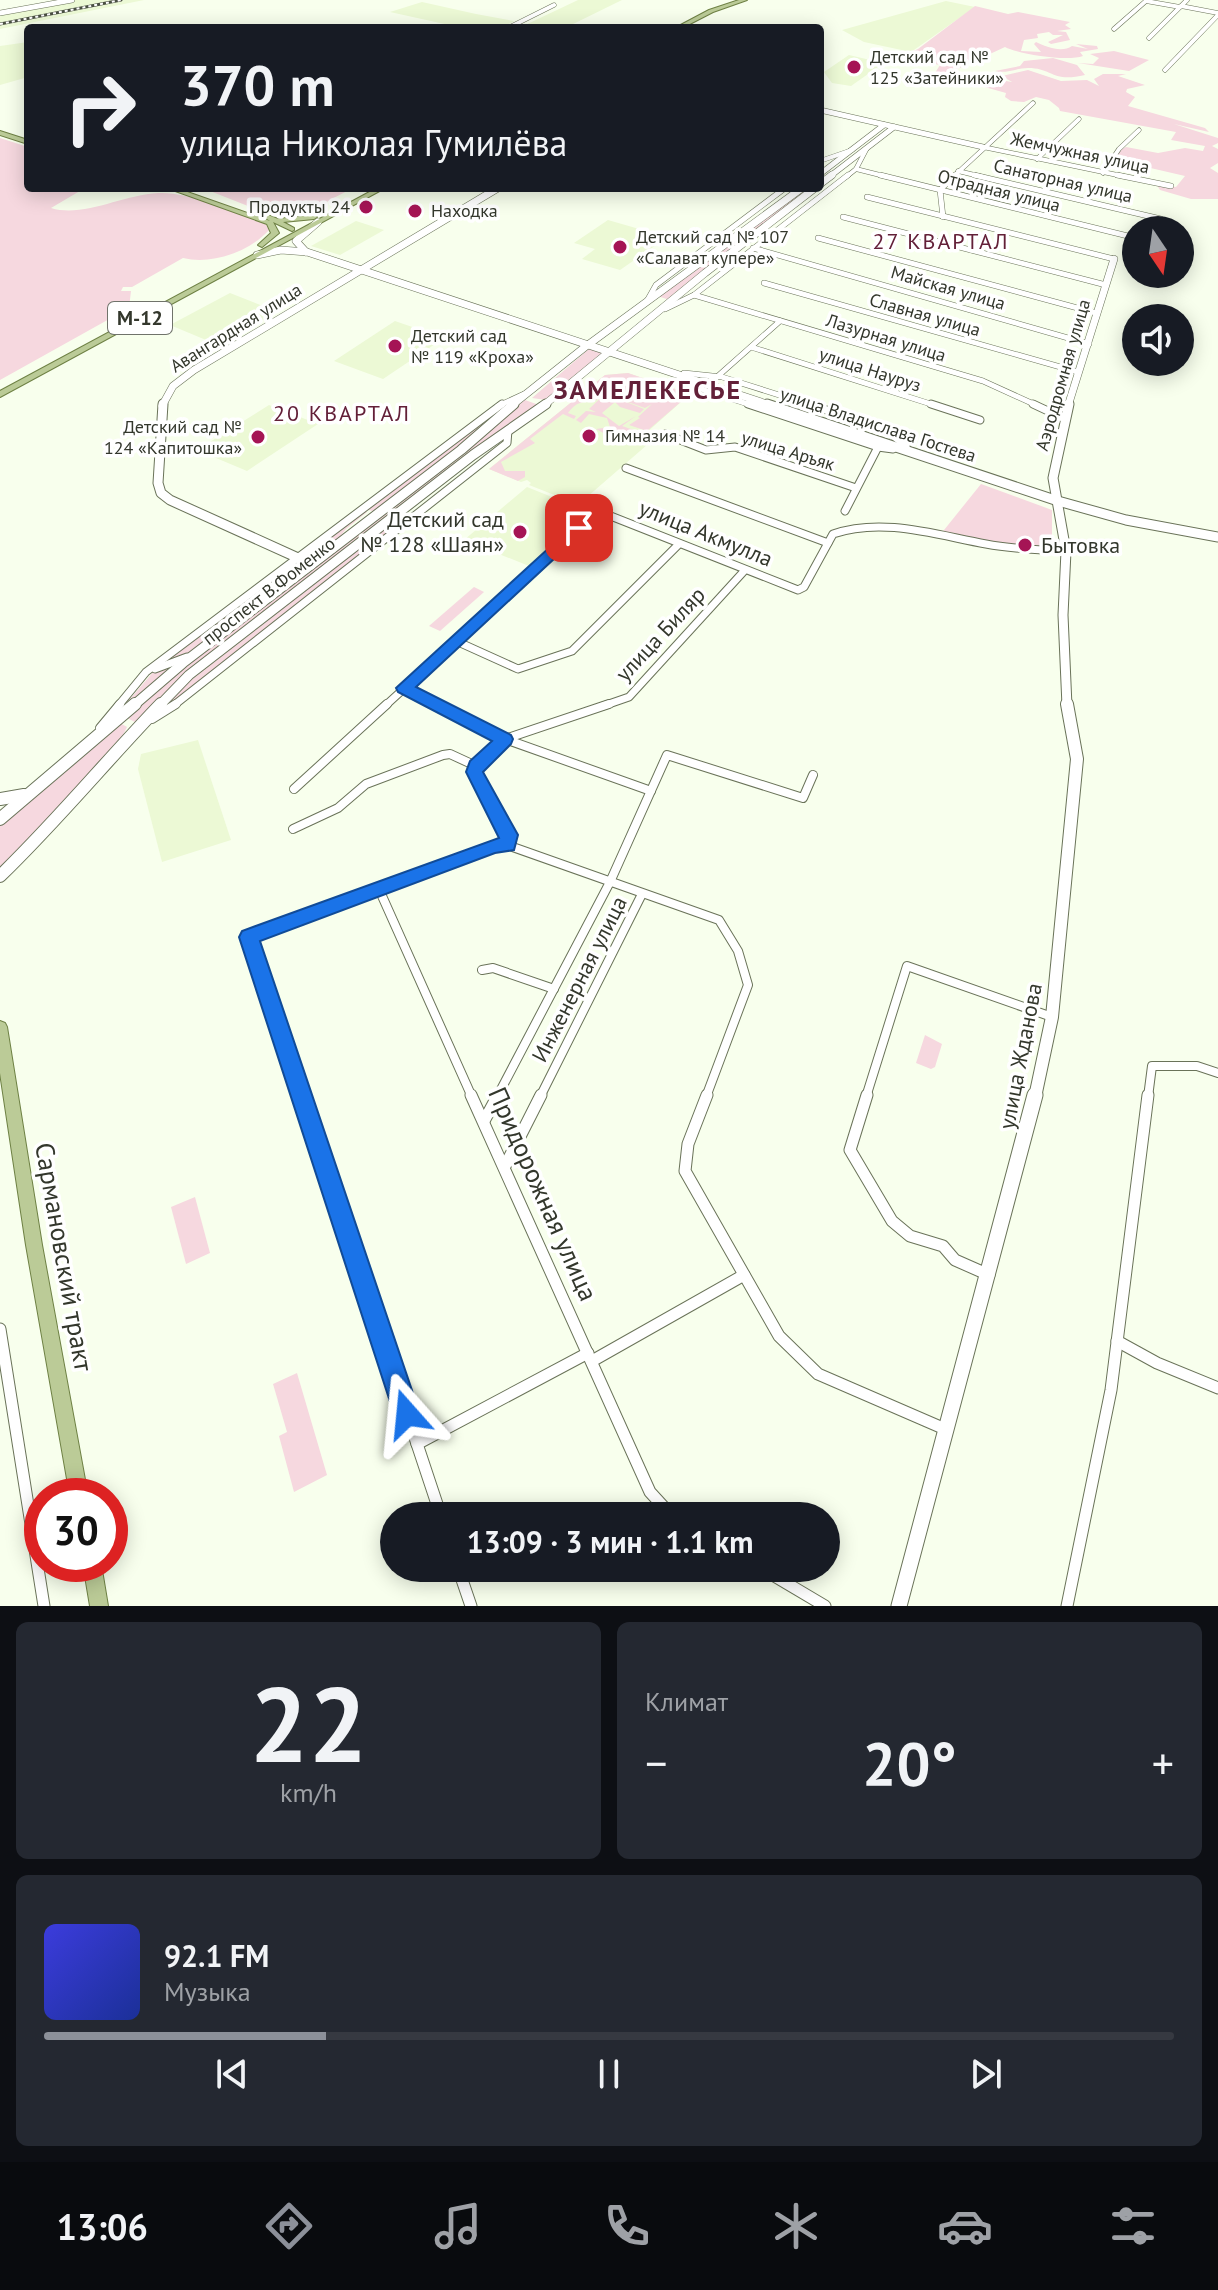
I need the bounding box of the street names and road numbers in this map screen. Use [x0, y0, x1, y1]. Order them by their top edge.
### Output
street label: Жемчужная улица [1008, 126, 1152, 178]
street label: Санаторная улица [991, 153, 1135, 208]
street label: Отрадная улица [935, 164, 1063, 217]
street label: Майская улица [888, 260, 1008, 315]
street label: Авангардная улица [166, 278, 306, 377]
street label: Славная улица [867, 288, 983, 341]
street label: Аэродромная улица [1030, 296, 1095, 453]
road number: М-12 [108, 302, 172, 334]
street label: Лазурная улица [823, 308, 949, 367]
street label: улица Науруз [816, 342, 924, 397]
street label: улица Владислава Гостева [777, 382, 979, 467]
street label: улица Аръяк [739, 425, 838, 476]
street label: улица Акмулла [635, 493, 777, 573]
street label: проспект В.Фоменко [198, 532, 340, 650]
street label: улица Биляр [609, 581, 711, 687]
street label: Инженерная улица [525, 891, 633, 1067]
street label: улица Жданова [992, 981, 1048, 1131]
street label: Придорожная улица [481, 1082, 605, 1306]
street label: Сармановский тракт [28, 1140, 101, 1374]

